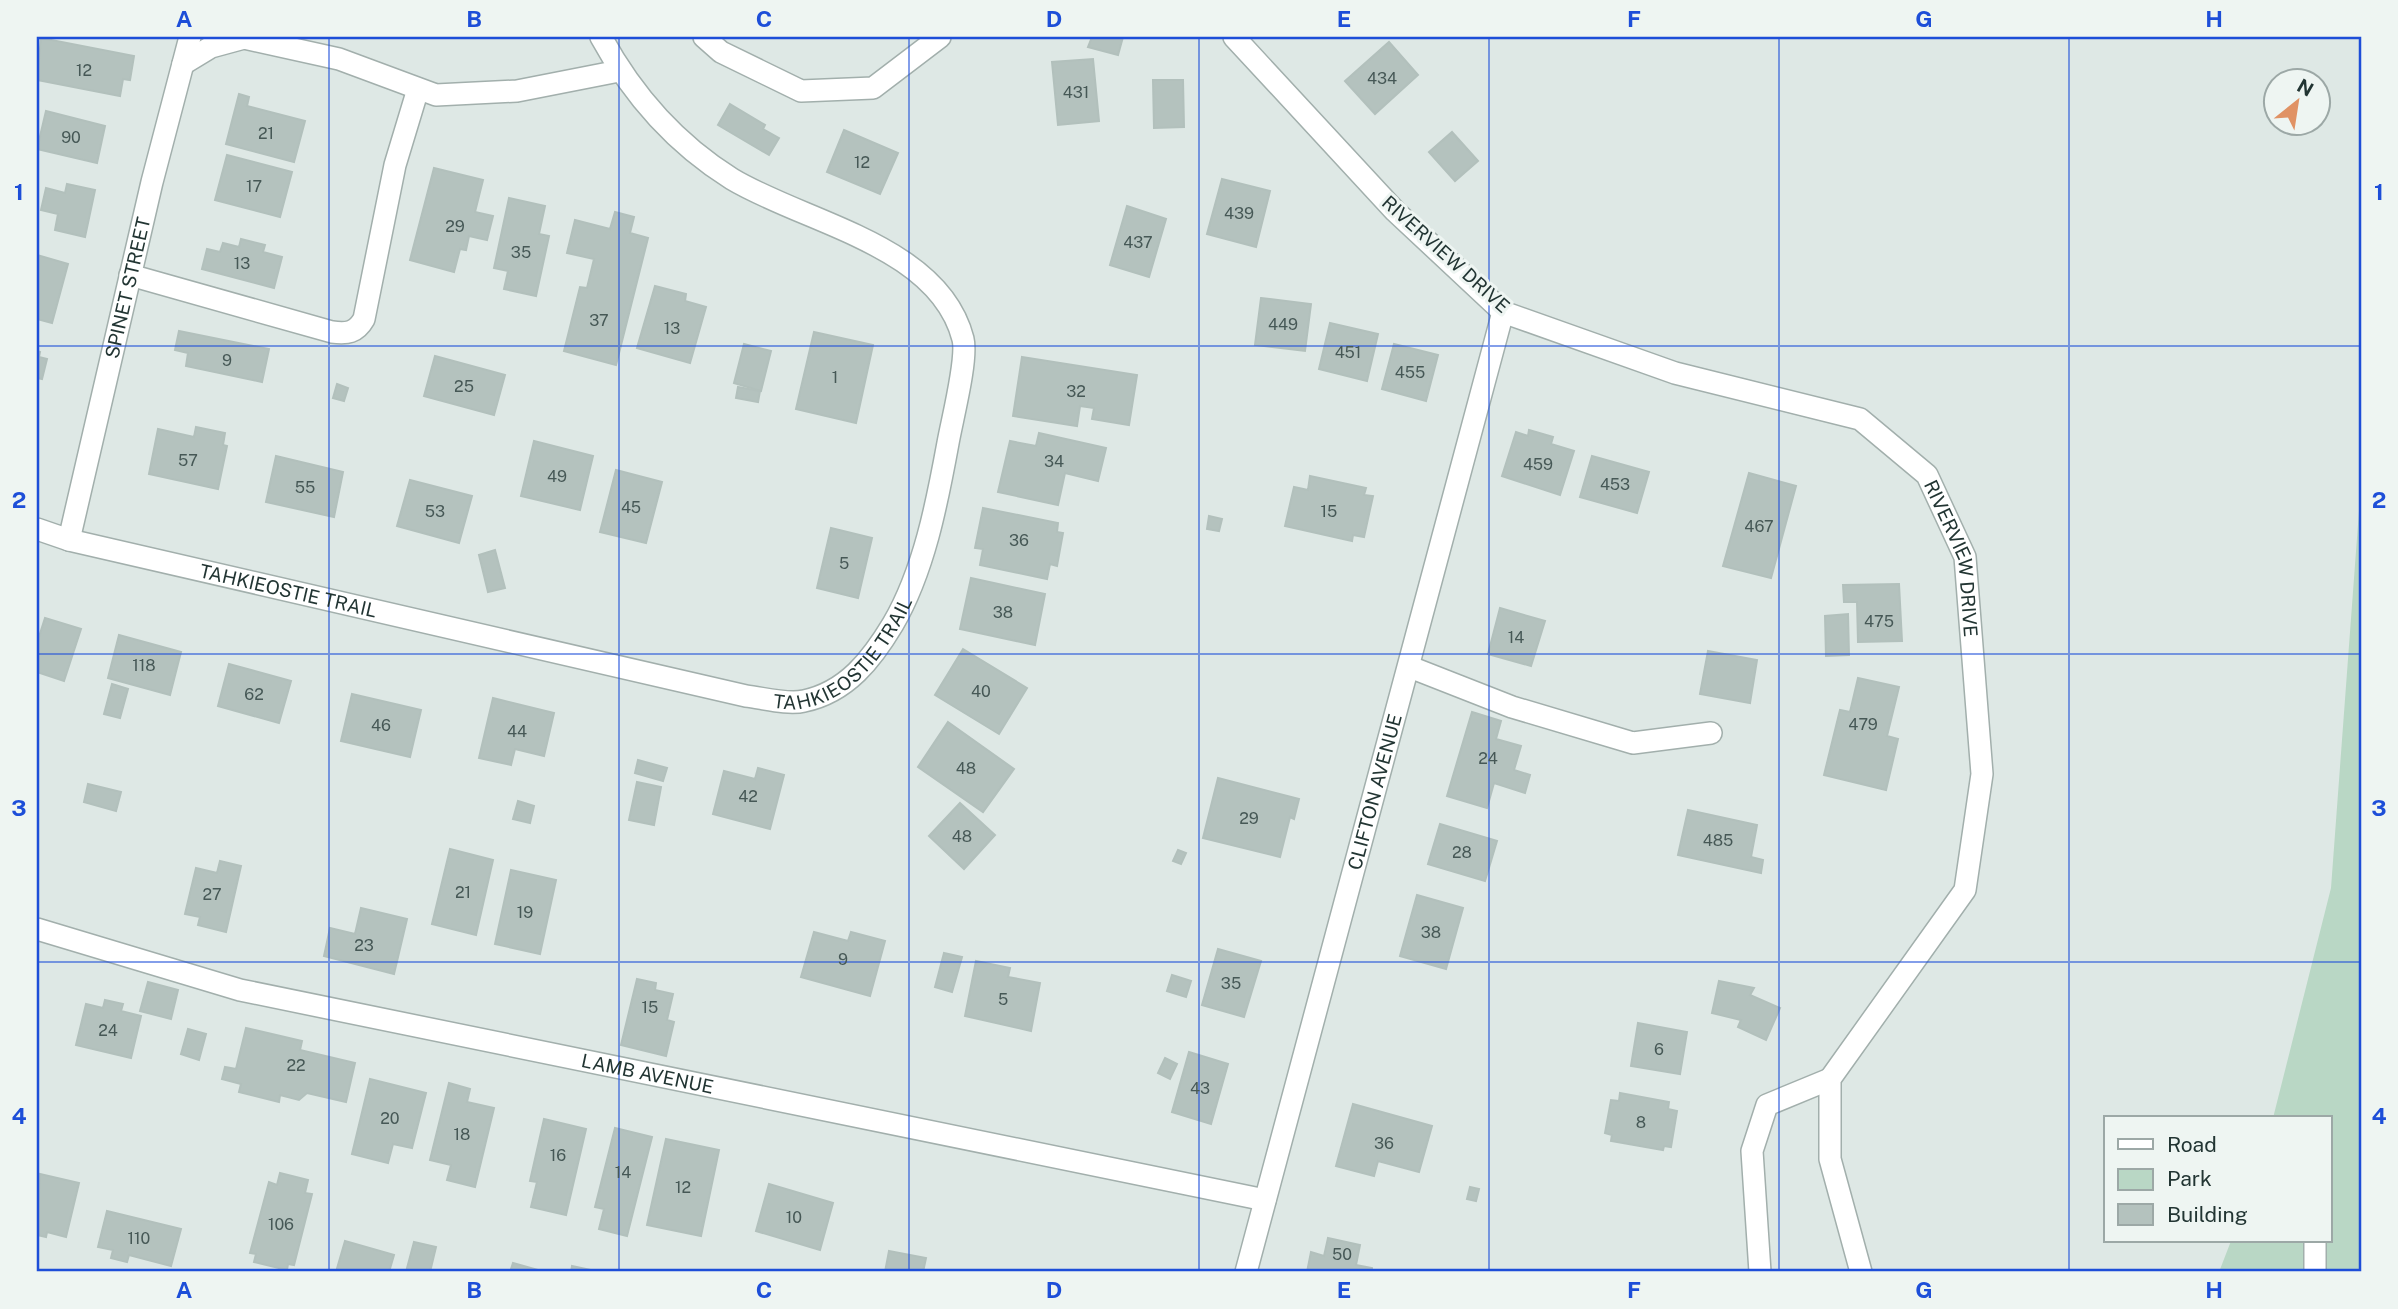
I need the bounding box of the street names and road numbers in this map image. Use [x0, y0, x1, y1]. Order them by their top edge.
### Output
street label: RIVERVIEW DRIVE [1378, 191, 1514, 317]
street label: SPINET STREET [100, 215, 155, 361]
street label: RIVERVIEW DRIVE [1920, 476, 1982, 638]
street label: TAHKIEOSTIE TRAIL [198, 559, 379, 622]
street label: TAHKIEOSTIE TRAIL [772, 593, 916, 713]
street label: CLIFTON AVENUE [1343, 711, 1406, 872]
street label: LAMB AVENUE [580, 1049, 716, 1098]

